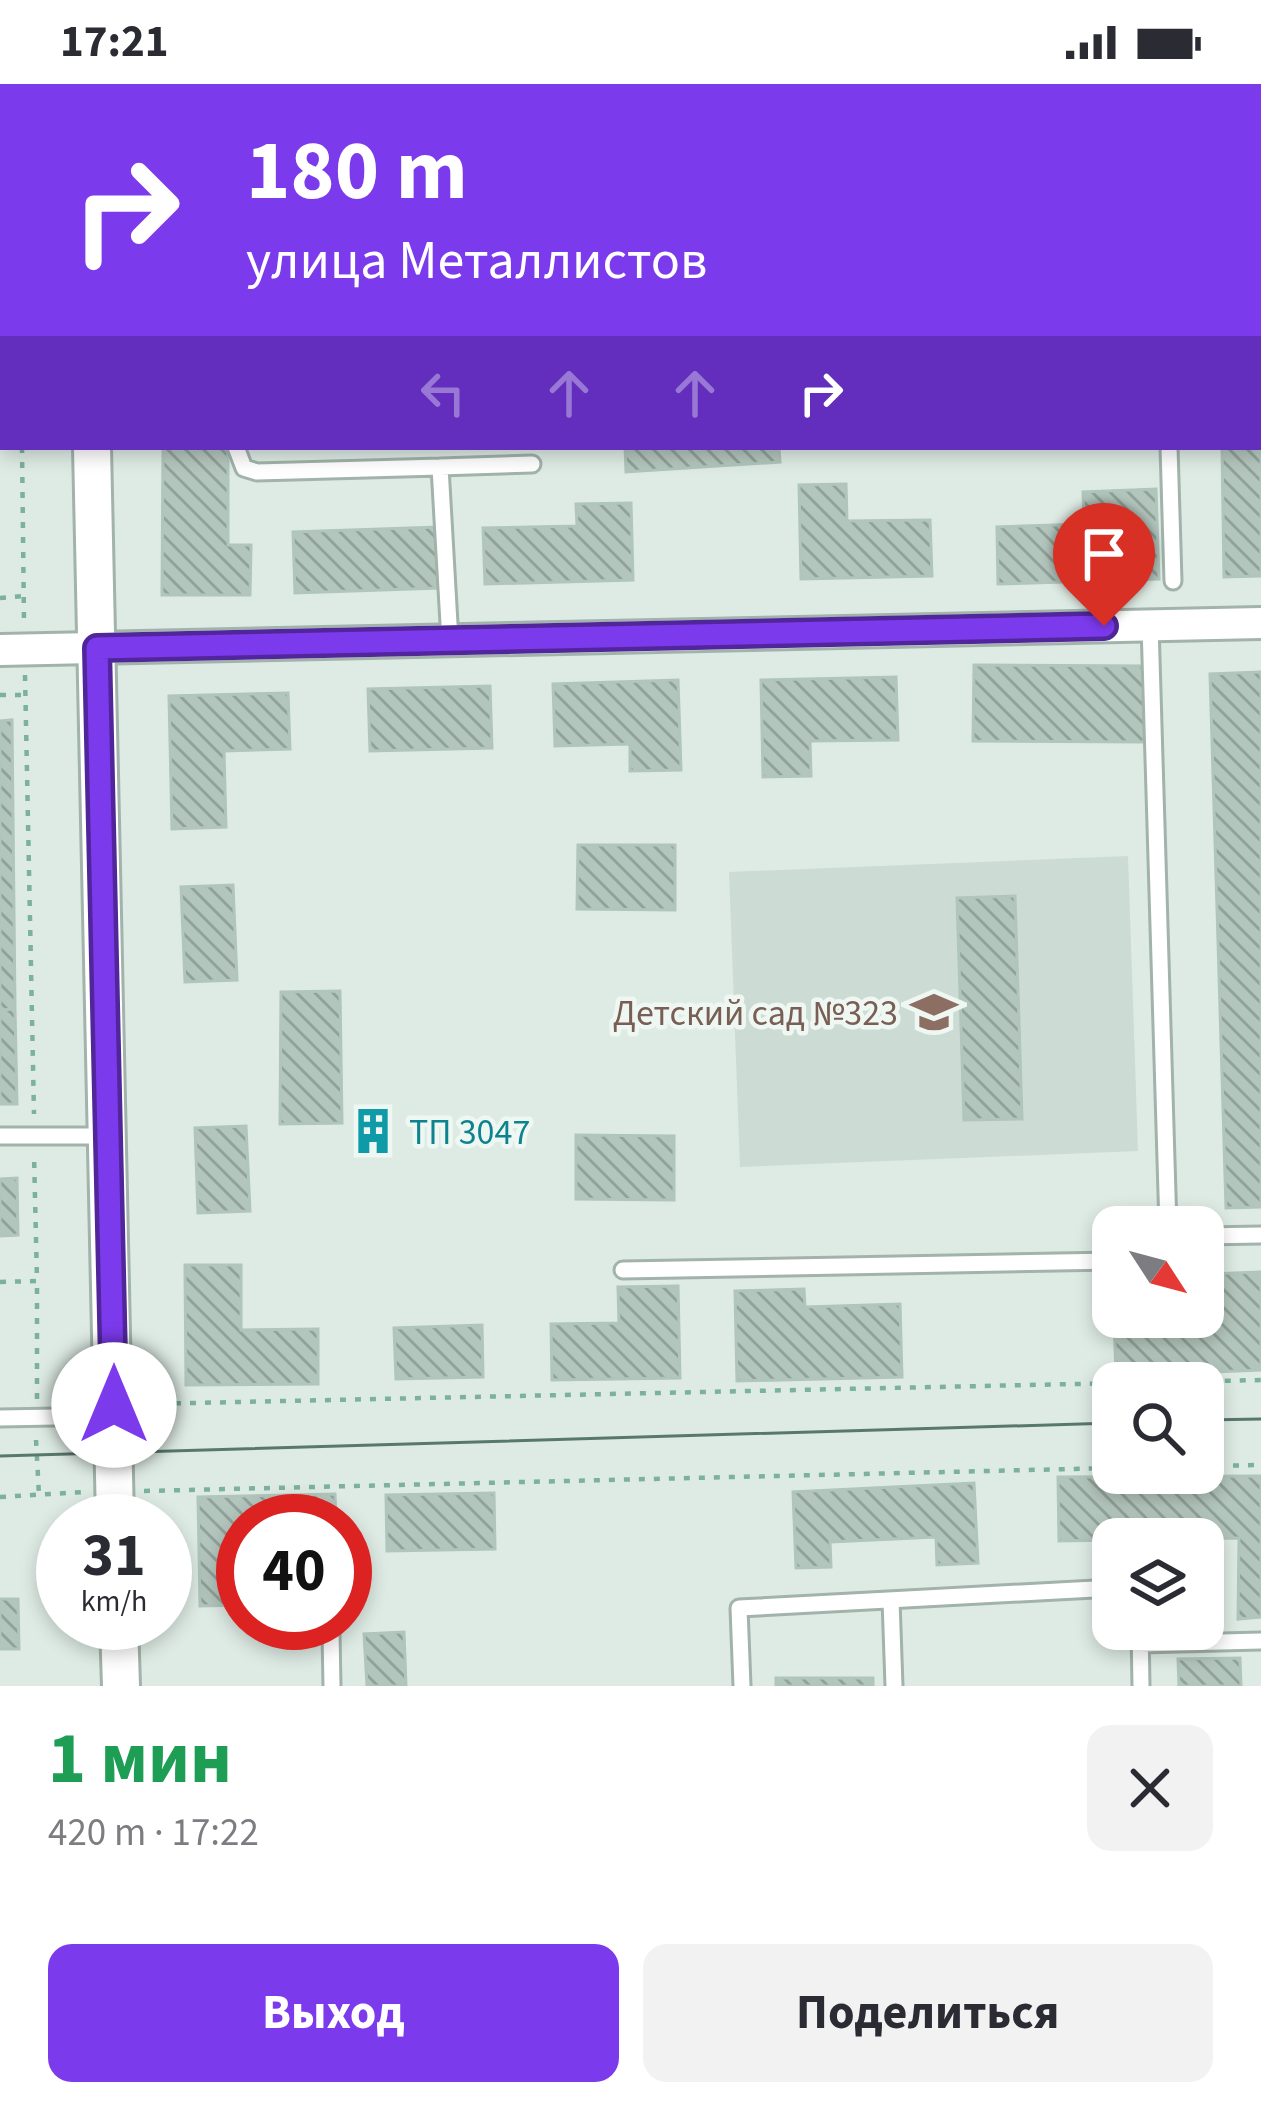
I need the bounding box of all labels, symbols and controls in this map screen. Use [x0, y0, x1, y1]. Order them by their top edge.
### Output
text: 17:21 [60, 10, 169, 74]
text: 180 m [246, 112, 468, 232]
icon: right [48, 132, 204, 288]
text: улица Металлистов [246, 223, 708, 300]
icon: left [410, 360, 476, 426]
icon: ahead [536, 360, 602, 426]
icon: ahead [662, 360, 728, 426]
icon: right [788, 360, 854, 426]
pin [1053, 503, 1155, 626]
icon: arrive [1071, 521, 1137, 587]
school or university icon: Детский сад №323 [909, 987, 959, 1037]
place label: Детский сад №323 [613, 988, 898, 1039]
building icon: ТП 3047 [348, 1106, 398, 1156]
place label: ТП 3047 [409, 1107, 530, 1158]
north arrow [1092, 1206, 1224, 1338]
map controls [1092, 1206, 1224, 1650]
position arrow [51, 1342, 177, 1468]
button: search [1092, 1362, 1224, 1494]
speed limit sign: 40 [216, 1494, 372, 1650]
text: 31 [82, 1514, 146, 1599]
button: layers [1092, 1518, 1224, 1650]
text: km/h [81, 1580, 147, 1623]
text: 1 мин [48, 1708, 232, 1811]
button: close [1087, 1725, 1213, 1851]
text: 420 m · 17:22 [48, 1805, 259, 1861]
button: Выход [48, 1944, 619, 2082]
button: Поделиться [643, 1944, 1213, 2082]

